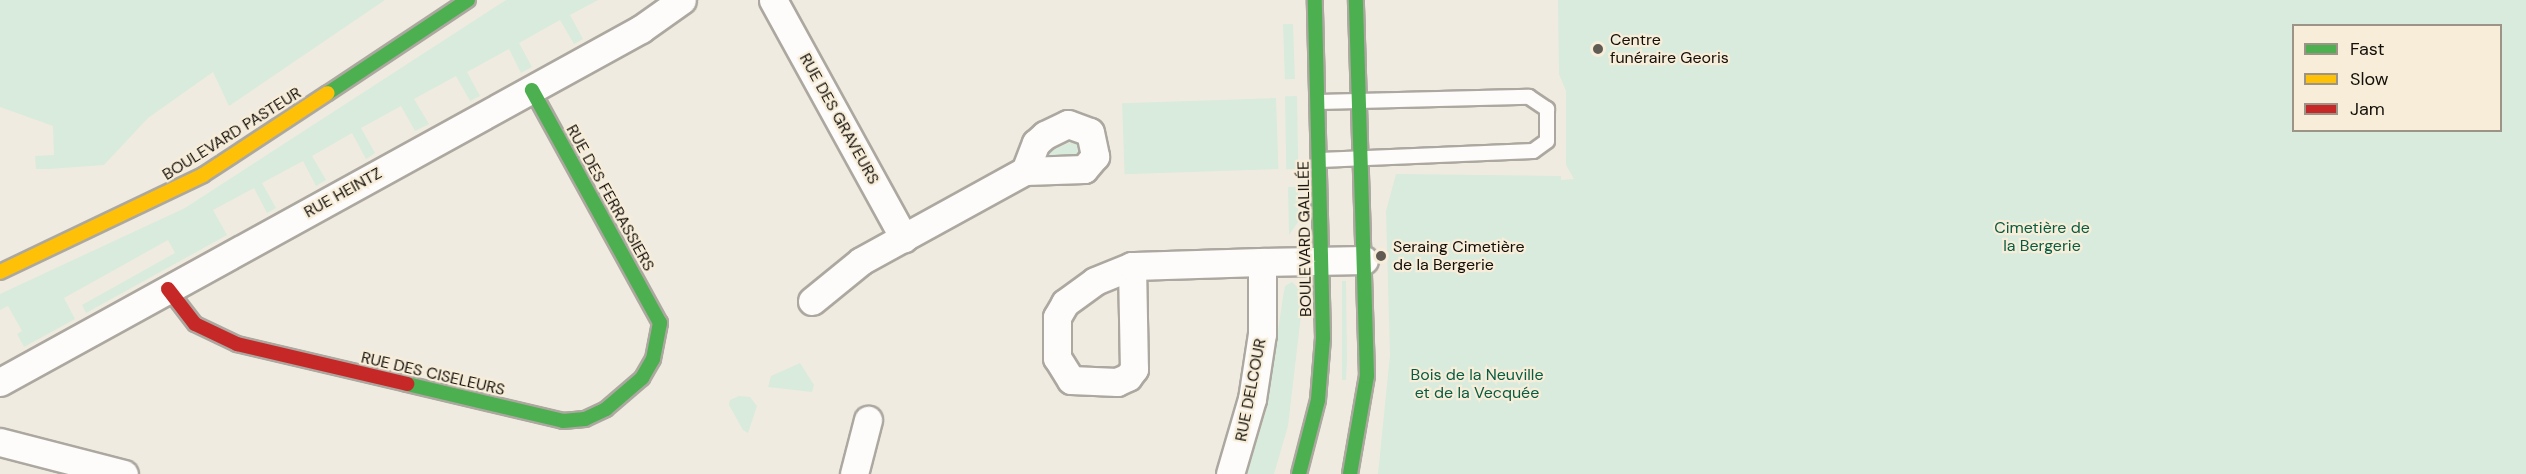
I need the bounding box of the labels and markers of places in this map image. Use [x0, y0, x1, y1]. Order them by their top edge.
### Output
place label: Centre funéraire Georis [1610, 30, 1729, 68]
marker: Centre funéraire Georis [1591, 42, 1605, 56]
place label: Seraing Cimetière de la Bergerie [1393, 237, 1524, 275]
marker: Seraing Cimetière de la Bergerie [1374, 249, 1388, 263]

